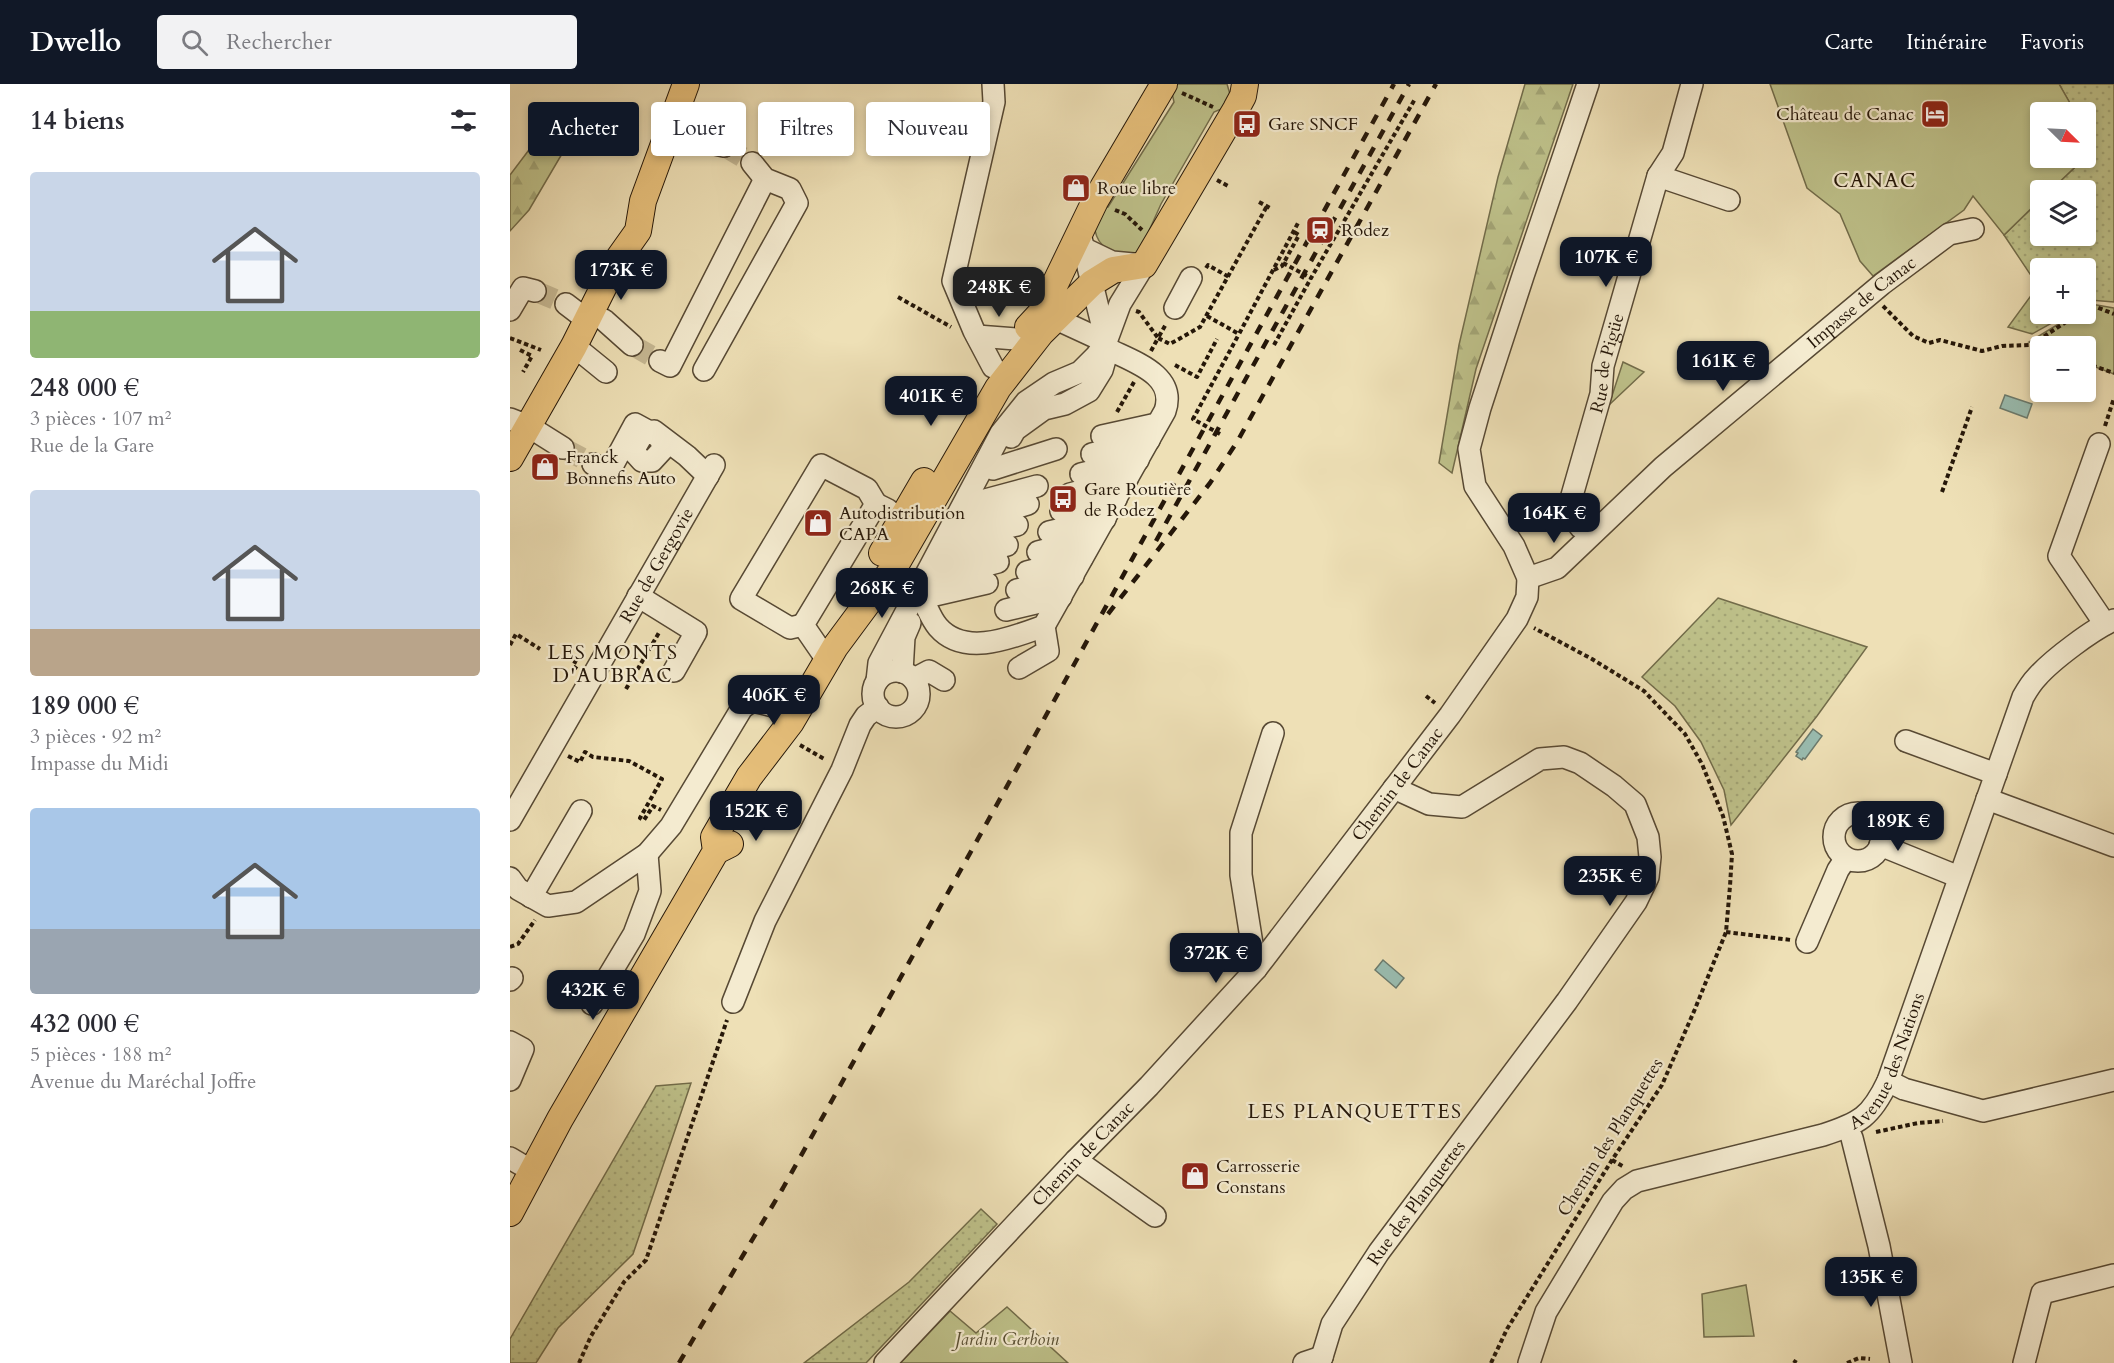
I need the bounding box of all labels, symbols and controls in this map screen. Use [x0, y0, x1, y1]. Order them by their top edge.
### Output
search box [157, 15, 577, 69]
text: Dwello [30, 23, 121, 61]
icon: search [178, 26, 211, 59]
text: Rechercher [226, 27, 332, 57]
text: Carte [1824, 28, 1873, 57]
text: Itinéraire [1906, 28, 1987, 57]
text: Favoris [2020, 28, 2084, 57]
hotel icon: Château de Canac [1919, 98, 1951, 130]
chip: Acheter [528, 102, 639, 156]
chip: Louer [651, 102, 746, 156]
chip: Filtres [758, 102, 854, 156]
chip: Nouveau [866, 102, 990, 156]
place label: Château de Canac [1776, 102, 1914, 127]
north arrow [2030, 102, 2096, 168]
map controls [2030, 102, 2096, 402]
text: 14 biens [30, 103, 125, 138]
icon: filters [447, 104, 480, 137]
bus stop icon: Gare SNCF [1231, 108, 1263, 140]
place label: Gare SNCF [1268, 112, 1358, 137]
district label: CANAC [1833, 167, 1917, 194]
shop icon: Roue libre [1060, 172, 1092, 204]
place label: Roue libre [1097, 176, 1176, 201]
button: layers [2030, 180, 2096, 246]
icon: home [201, 211, 309, 319]
station icon: Rodez [1304, 214, 1336, 246]
place label: Rodez [1341, 218, 1389, 243]
pin: 107K € [1557, 237, 1655, 288]
text: 107K € [1574, 243, 1638, 270]
pin: 173K € [572, 250, 670, 301]
street label: Impasse de Canac [1802, 251, 1922, 355]
text: 173K € [589, 256, 653, 283]
button: + [2030, 258, 2096, 324]
pin: 248K € [950, 267, 1048, 318]
text: 248K € [967, 273, 1031, 300]
street label: Rue de Pigüe [1584, 310, 1631, 416]
button: − [2030, 336, 2096, 402]
pin: 161K € [1674, 341, 1772, 392]
text: 161K € [1691, 347, 1755, 374]
text: 248 000 € [30, 370, 139, 405]
pin: 401K € [882, 376, 980, 427]
text: 401K € [899, 382, 963, 409]
text: 3 pièces · 107 m² [30, 405, 171, 432]
text: Rue de la Gare [30, 432, 154, 459]
place label: Franck Bonnefis Auto [566, 445, 676, 491]
shop icon: Franck Bonnefis Auto [529, 451, 561, 483]
place label: Gare Routière de Rodez [1084, 477, 1191, 523]
bus stop icon: Gare Routière de Rodez [1047, 483, 1079, 515]
pin: 164K € [1505, 493, 1603, 544]
text: 164K € [1522, 499, 1586, 526]
place label: Autodistribution CAPA [839, 501, 966, 547]
street label: Rue de Gergovie [614, 503, 700, 628]
shop icon: Autodistribution CAPA [802, 507, 834, 539]
icon: home [201, 529, 309, 637]
pin: 268K € [833, 568, 931, 619]
text: 268K € [850, 574, 914, 601]
district label: LES MONTS D'AUBRAC [547, 639, 679, 689]
pin: 406K € [725, 675, 823, 726]
text: 406K € [742, 681, 806, 708]
text: 189 000 € [30, 688, 139, 723]
street label: Chemin de Canac [1346, 722, 1449, 847]
text: 3 pièces · 92 m² [30, 723, 161, 750]
text: Impasse du Midi [30, 750, 169, 777]
pin: 152K € [707, 791, 805, 842]
text: 152K € [724, 797, 788, 824]
pin: 189K € [1849, 801, 1947, 852]
text: 189K € [1866, 807, 1930, 834]
icon: home [201, 847, 309, 955]
pin: 235K € [1561, 856, 1659, 907]
text: 235K € [1578, 862, 1642, 889]
pin: 372K € [1167, 933, 1265, 984]
text: 372K € [1184, 939, 1248, 966]
pin: 432K € [544, 970, 642, 1021]
text: 432K € [561, 976, 625, 1003]
street label: Avenue des Nations [1845, 989, 1931, 1136]
text: 432 000 € [30, 1006, 139, 1041]
text: 5 pièces · 188 m² [30, 1041, 171, 1068]
street label: Chemin des Planquettes [1552, 1053, 1669, 1221]
text: Avenue du Maréchal Joffre [30, 1068, 256, 1095]
street label: Chemin de Canac [1026, 1096, 1140, 1212]
district label: LES PLANQUETTES [1247, 1098, 1463, 1125]
street label: Rue des Planquettes [1361, 1135, 1471, 1271]
place label: Carrosserie Constans [1216, 1154, 1300, 1200]
shop icon: Carrosserie Constans [1179, 1160, 1211, 1192]
pin: 135K € [1822, 1257, 1920, 1308]
text: 135K € [1839, 1263, 1903, 1290]
park label: Jardin Gerboin [951, 1327, 1059, 1352]

